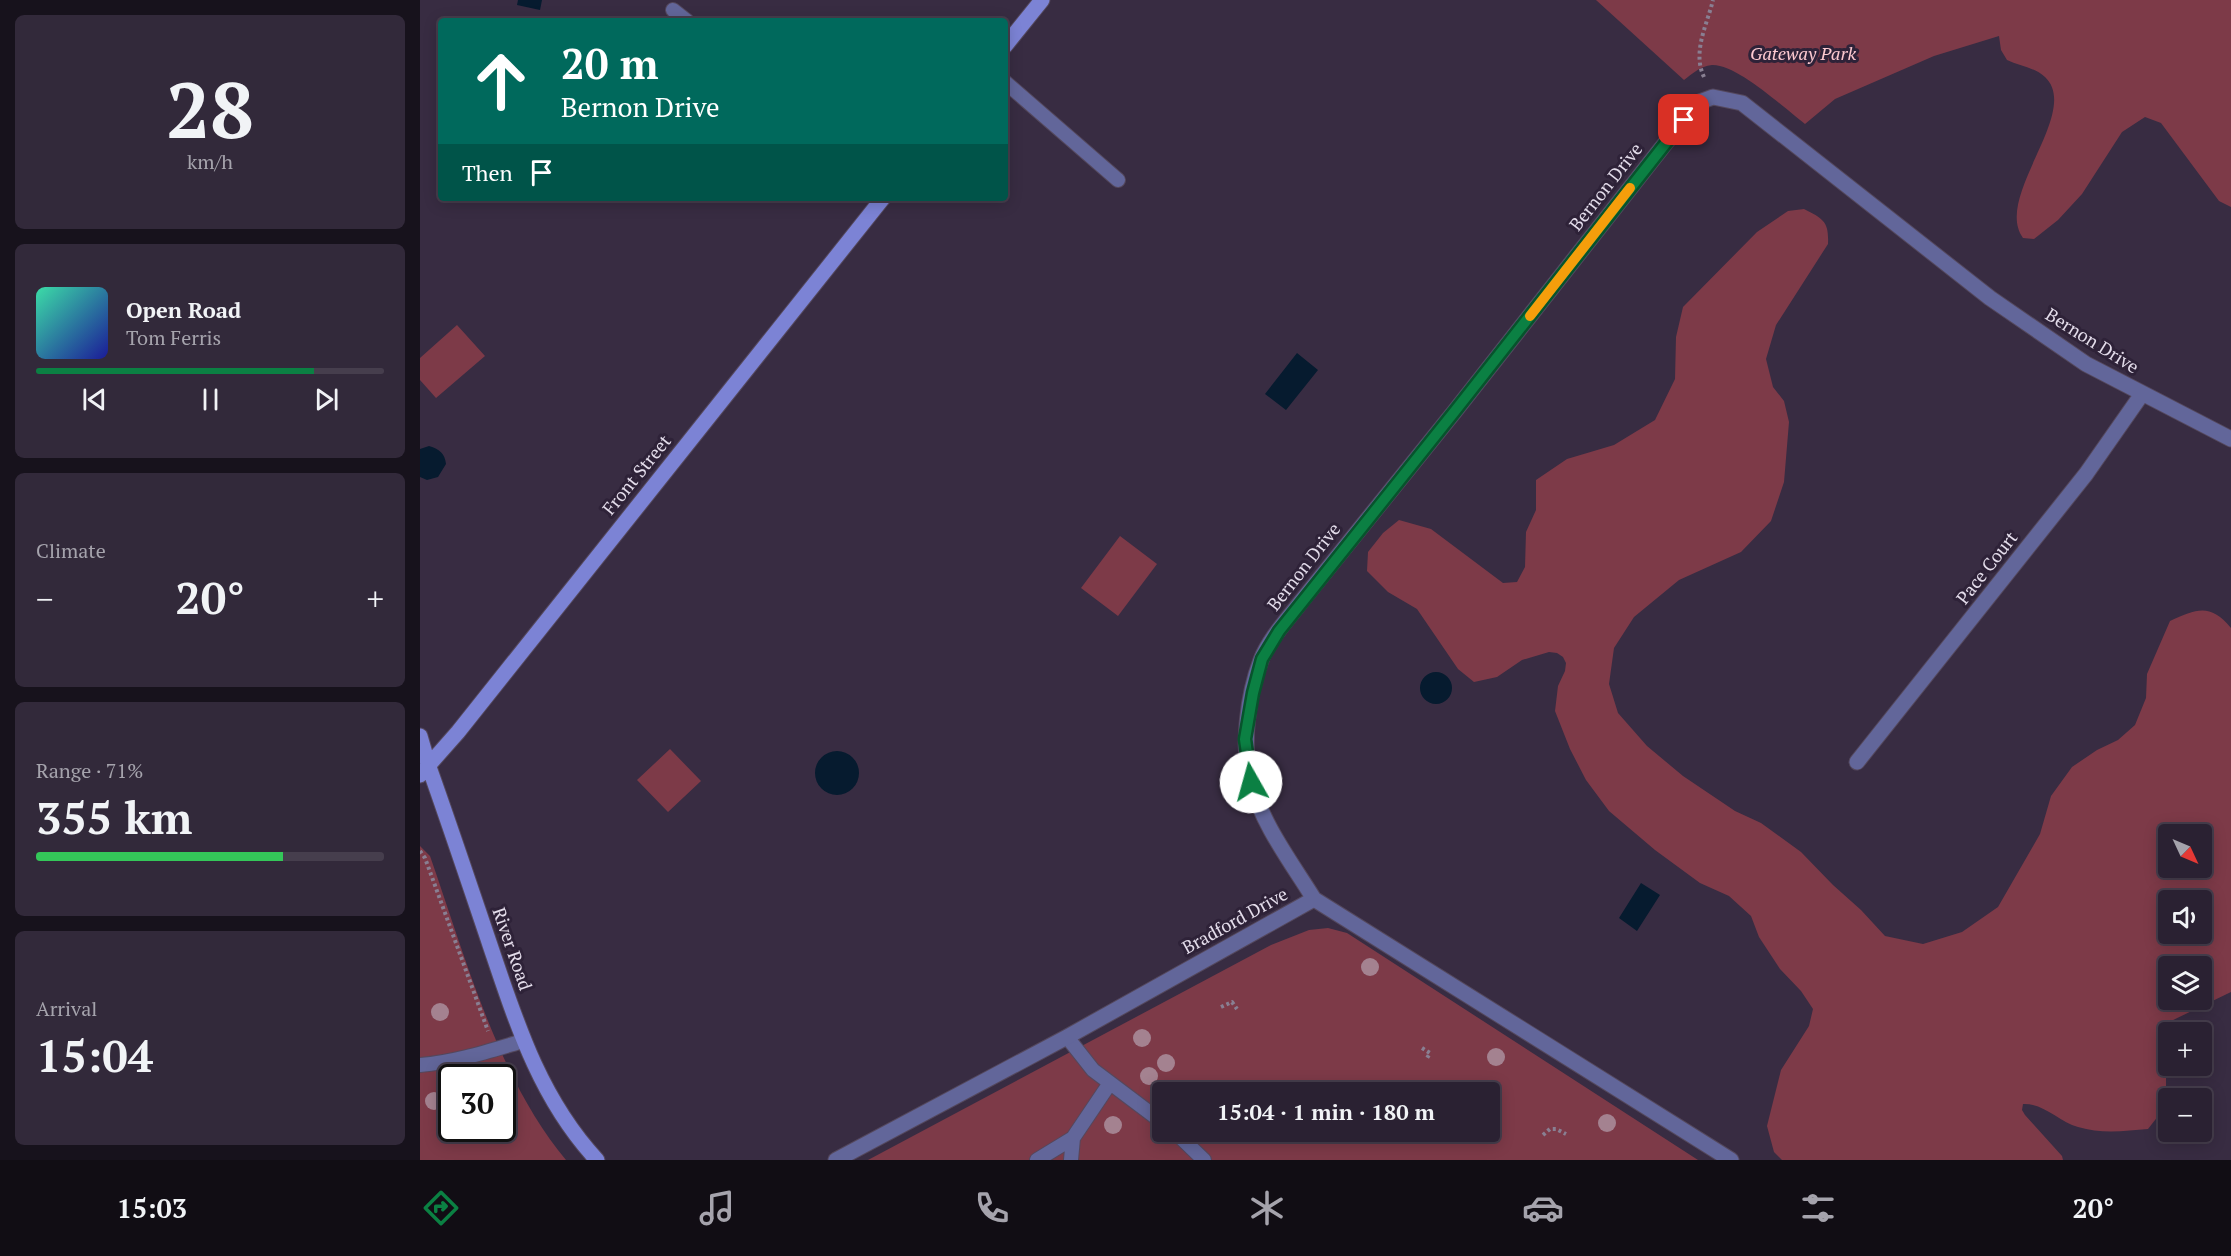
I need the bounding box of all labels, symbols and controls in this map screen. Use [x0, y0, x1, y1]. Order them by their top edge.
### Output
text: 20 m [561, 35, 659, 91]
park label: Gateway Park [1750, 41, 1856, 65]
icon: ahead [462, 42, 540, 120]
text: 28 [166, 57, 254, 160]
text: Bernon Drive [561, 89, 720, 125]
pin [1658, 94, 1709, 145]
icon: arrive [1667, 103, 1700, 136]
street label: Bernon Drive [1563, 137, 1647, 235]
text: km/h [187, 148, 233, 175]
icon: arrive [525, 156, 558, 189]
text: Then [462, 158, 513, 187]
text: Open Road [126, 295, 241, 324]
street label: Bernon Drive [2041, 302, 2144, 378]
text: Tom Ferris [126, 324, 221, 351]
icon: previous [78, 383, 111, 416]
icon: pause [194, 383, 227, 416]
icon: next [310, 383, 343, 416]
street label: Front Street [597, 429, 676, 519]
street label: Bernon Drive [1261, 517, 1345, 615]
street label: Pace Court [1950, 526, 2022, 609]
text: Climate [36, 537, 106, 564]
text: 20° [175, 567, 245, 627]
text: − [36, 577, 54, 620]
text: + [366, 577, 384, 620]
position arrow [1219, 750, 1283, 814]
text: Range · 71% [36, 757, 143, 784]
text: 355 km [36, 787, 192, 847]
north arrow [2158, 824, 2212, 878]
map controls [2158, 824, 2212, 1142]
street label: Bradford Drive [1178, 881, 1292, 959]
button: sound [2158, 890, 2212, 944]
street label: River Road [488, 904, 538, 993]
button: layers [2158, 956, 2212, 1010]
text: Arrival [36, 995, 97, 1022]
button: + [2158, 1022, 2212, 1076]
text: 15:04 [36, 1025, 153, 1085]
speed limit sign: 30 [438, 1064, 516, 1142]
button: − [2158, 1088, 2212, 1142]
text: 15:04 · 1 min · 180 m [1217, 1097, 1435, 1126]
icon: directions [420, 1187, 462, 1229]
icon: music [696, 1187, 738, 1229]
icon: phone [971, 1187, 1013, 1229]
icon: climate [1246, 1187, 1288, 1229]
icon: car [1522, 1187, 1564, 1229]
icon: filters [1797, 1187, 1839, 1229]
text: 15:03 [117, 1190, 187, 1226]
text: 20° [2073, 1190, 2114, 1226]

